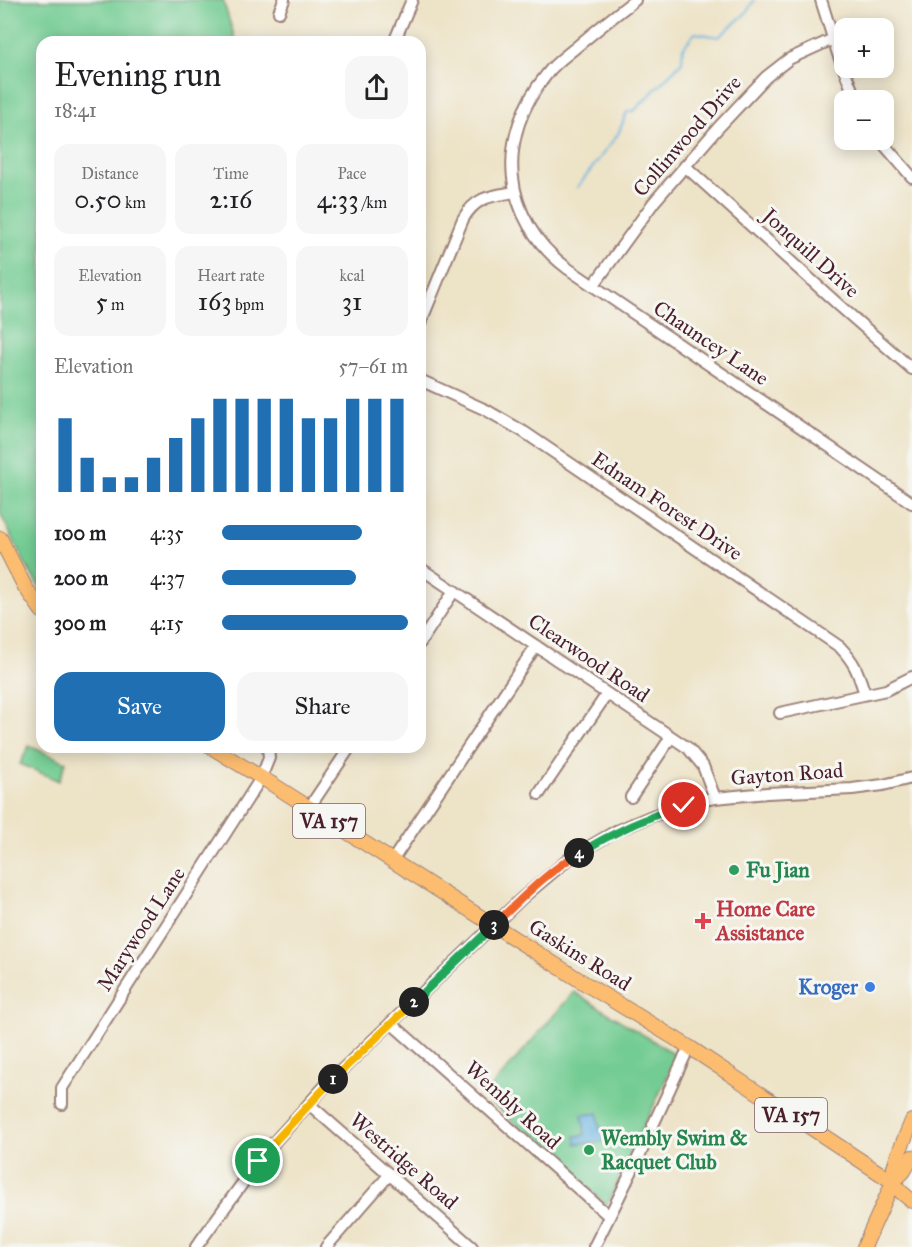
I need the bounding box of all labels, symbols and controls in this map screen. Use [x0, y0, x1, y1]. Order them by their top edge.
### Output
map controls [834, 18, 894, 150]
button: + [834, 18, 894, 78]
text: Evening run [54, 55, 221, 95]
button: share [345, 56, 408, 119]
street label: Collinwood Drive [627, 70, 747, 202]
button: − [834, 90, 894, 150]
text: 18:41 [54, 98, 97, 122]
text: Distance [81, 164, 139, 183]
text: Time [213, 164, 249, 183]
text: Pace [337, 164, 367, 183]
text: 0.50 [74, 183, 122, 215]
text: 2:16 [210, 183, 252, 215]
text: 4:33 [317, 183, 359, 215]
text: km [122, 193, 146, 212]
text: /km [359, 193, 387, 212]
street label: Jonquill Drive [756, 201, 865, 303]
text: Elevation [78, 266, 142, 285]
text: Heart rate [197, 266, 265, 285]
text: kcal [339, 266, 365, 285]
text: 5 [96, 285, 108, 317]
text: 163 [198, 285, 232, 317]
text: 31 [342, 285, 362, 317]
text: m [108, 295, 124, 314]
text: bpm [232, 295, 264, 314]
street label: Chauncey Lane [648, 295, 774, 391]
text: Elevation [54, 354, 133, 378]
text: 57–61 m [338, 354, 408, 378]
street label: Ednam Forest Drive [587, 446, 748, 566]
text: 100 m [54, 521, 106, 545]
text: 4:35 [150, 521, 183, 545]
text: 200 m [54, 566, 108, 590]
text: 4:37 [150, 566, 185, 590]
street label: Clearwood Road [523, 608, 655, 708]
text: 300 m [54, 611, 106, 635]
text: 4:15 [150, 611, 183, 635]
button: Save [54, 672, 225, 741]
button: Share [237, 672, 408, 741]
street label: Gayton Road [730, 757, 845, 791]
pin [658, 779, 709, 830]
icon: check [667, 788, 700, 821]
road number: VA 157 [293, 804, 365, 838]
pin: 4 [564, 838, 594, 868]
text: 4 [575, 843, 583, 862]
place label: Fu Jian [746, 857, 810, 884]
street label: Marywood Lane [91, 862, 191, 996]
marker: Fu Jian [727, 863, 741, 877]
place label: Home Care Assistance [714, 896, 815, 946]
pin: 3 [479, 910, 509, 940]
marker: Home Care Assistance [694, 912, 712, 930]
street label: Gaskins Road [524, 913, 636, 997]
text: 3 [491, 915, 497, 934]
place label: Kroger [798, 974, 859, 1000]
marker: Kroger [863, 980, 877, 994]
pin: 2 [399, 987, 429, 1017]
text: 2 [410, 992, 418, 1011]
street label: Wembly Road [460, 1055, 567, 1155]
pin: 1 [318, 1064, 348, 1094]
text: 1 [330, 1069, 336, 1088]
road number: VA 157 [755, 1098, 827, 1132]
street label: Westridge Road [345, 1107, 464, 1215]
place label: Wembly Swim & Racquet Club [601, 1125, 748, 1175]
pin [232, 1135, 283, 1186]
marker: Wembly Swim & Racquet Club [582, 1143, 596, 1157]
icon: arrive [241, 1144, 274, 1177]

